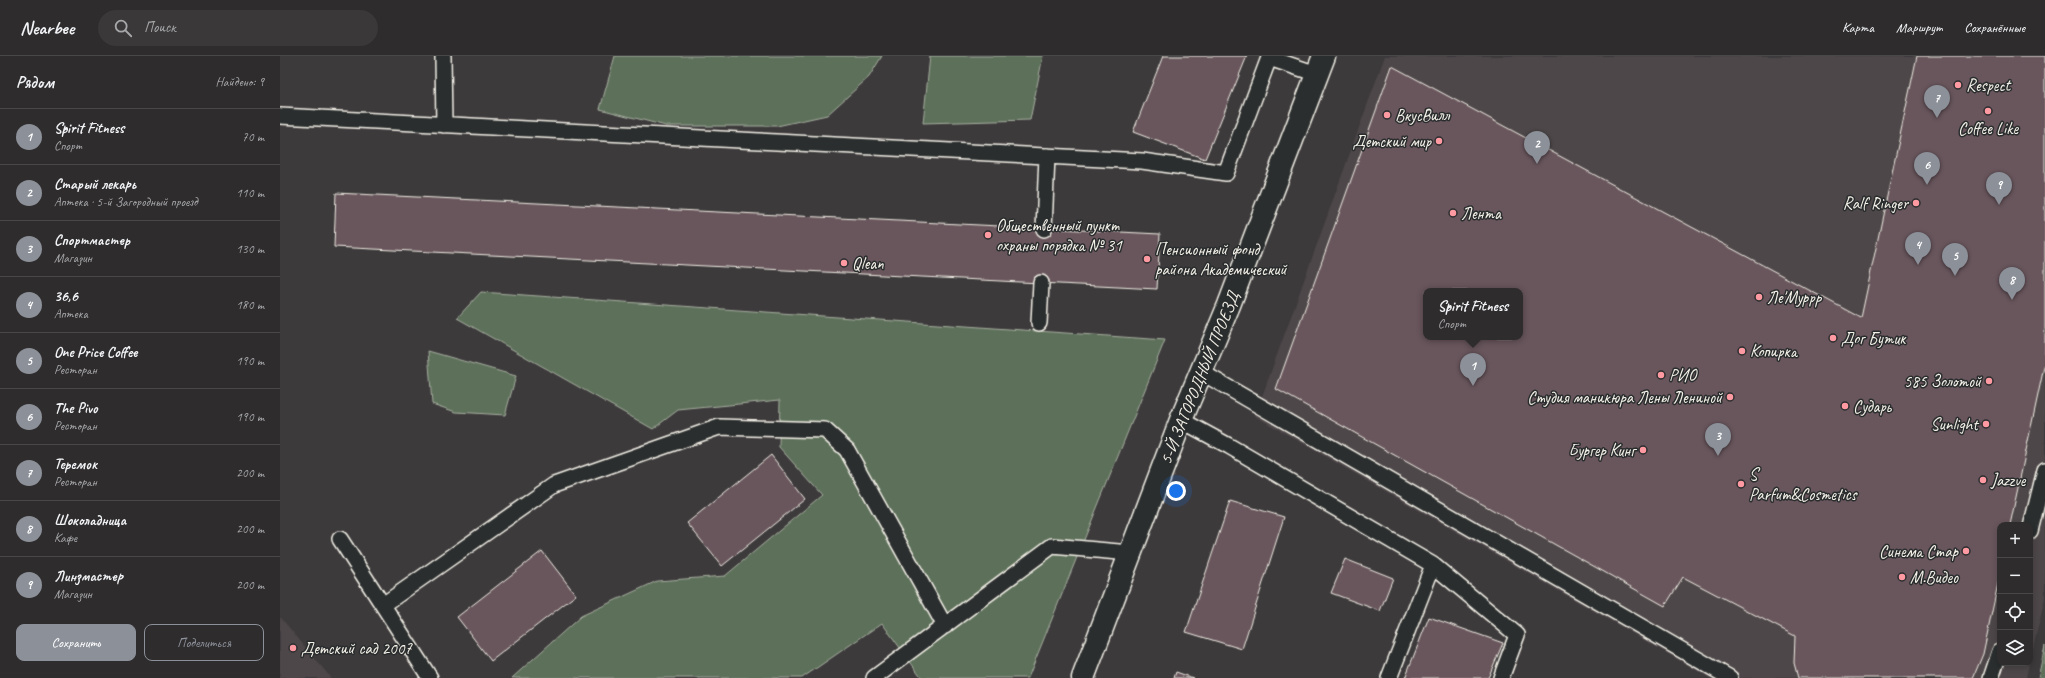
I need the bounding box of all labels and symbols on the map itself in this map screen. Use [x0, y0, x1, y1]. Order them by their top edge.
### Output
place label: Respect [1966, 75, 2013, 96]
marker: Respect [1953, 80, 1963, 90]
pin: 7 [1924, 85, 1950, 118]
place label: ВкусВилл [1395, 105, 1450, 126]
marker: Coffee Like [1983, 106, 1993, 116]
marker: ВкусВилл [1382, 110, 1392, 120]
place label: Coffee Like [1958, 118, 2019, 139]
place label: Детский мир [1353, 131, 1433, 152]
pin: 2 [1524, 131, 1550, 164]
marker: Детский мир [1434, 136, 1444, 146]
pin: 6 [1914, 152, 1940, 185]
pin: 9 [1986, 172, 2012, 205]
place label: Ralf Ringer [1843, 193, 1910, 214]
marker: Ralf Ringer [1911, 198, 1921, 208]
place label: Лента [1461, 203, 1502, 224]
marker: Лента [1448, 208, 1458, 218]
place label: Общественный пункт охраны порядка № 31 [996, 215, 1123, 256]
marker: Общественный пункт охраны порядка № 31 [983, 230, 993, 240]
pin: 4 [1905, 232, 1931, 265]
place label: Пенсионный фонд района Академический [1155, 239, 1288, 280]
pin: 5 [1942, 243, 1968, 276]
place label: Qlean [852, 253, 884, 274]
marker: Пенсионный фонд района Академический [1142, 254, 1152, 264]
marker: Qlean [839, 258, 849, 268]
pin: 8 [1999, 267, 2025, 300]
street label: 5-Й ЗАГОРОДНЫЙ ПРОЕЗД [1155, 287, 1244, 467]
place label: Ле'Муррр [1767, 287, 1823, 308]
marker: Ле'Муррр [1754, 292, 1764, 302]
place label: Дог Бутик [1841, 328, 1907, 349]
marker: Дог Бутик [1828, 333, 1838, 343]
place label: Копирка [1750, 341, 1799, 362]
marker: Копирка [1737, 346, 1747, 356]
pin: 1 [1460, 353, 1486, 386]
place label: РИО [1669, 365, 1698, 386]
marker: РИО [1656, 370, 1666, 380]
place label: 585 Золотой [1904, 371, 1982, 392]
marker: 585 Золотой [1984, 376, 1994, 386]
place label: Студия маникюра Лены Лениной [1527, 387, 1723, 408]
marker: Студия маникюра Лены Лениной [1725, 392, 1735, 402]
place label: Сударь [1853, 396, 1893, 417]
marker: Сударь [1840, 401, 1850, 411]
place label: Sunlight [1931, 414, 1980, 435]
marker: Sunlight [1981, 419, 1991, 429]
pin: 3 [1705, 423, 1731, 456]
place label: Бургер Кинг [1569, 440, 1637, 461]
marker: Бургер Кинг [1638, 445, 1648, 455]
place label: S Parfum&Cosmetics [1749, 464, 1858, 505]
place label: Jazzve [1990, 470, 2027, 491]
marker: Jazzve [1978, 475, 1988, 485]
marker: S Parfum&Cosmetics [1736, 479, 1746, 489]
your location [1166, 481, 1186, 501]
place label: Синема Стар [1879, 541, 1960, 562]
marker: Синема Стар [1961, 546, 1971, 556]
place label: М.Видео [1910, 567, 1959, 588]
marker: М.Видео [1897, 572, 1907, 582]
place label: Детский сад 2007 [301, 638, 413, 659]
marker: Детский сад 2007 [288, 643, 298, 653]

